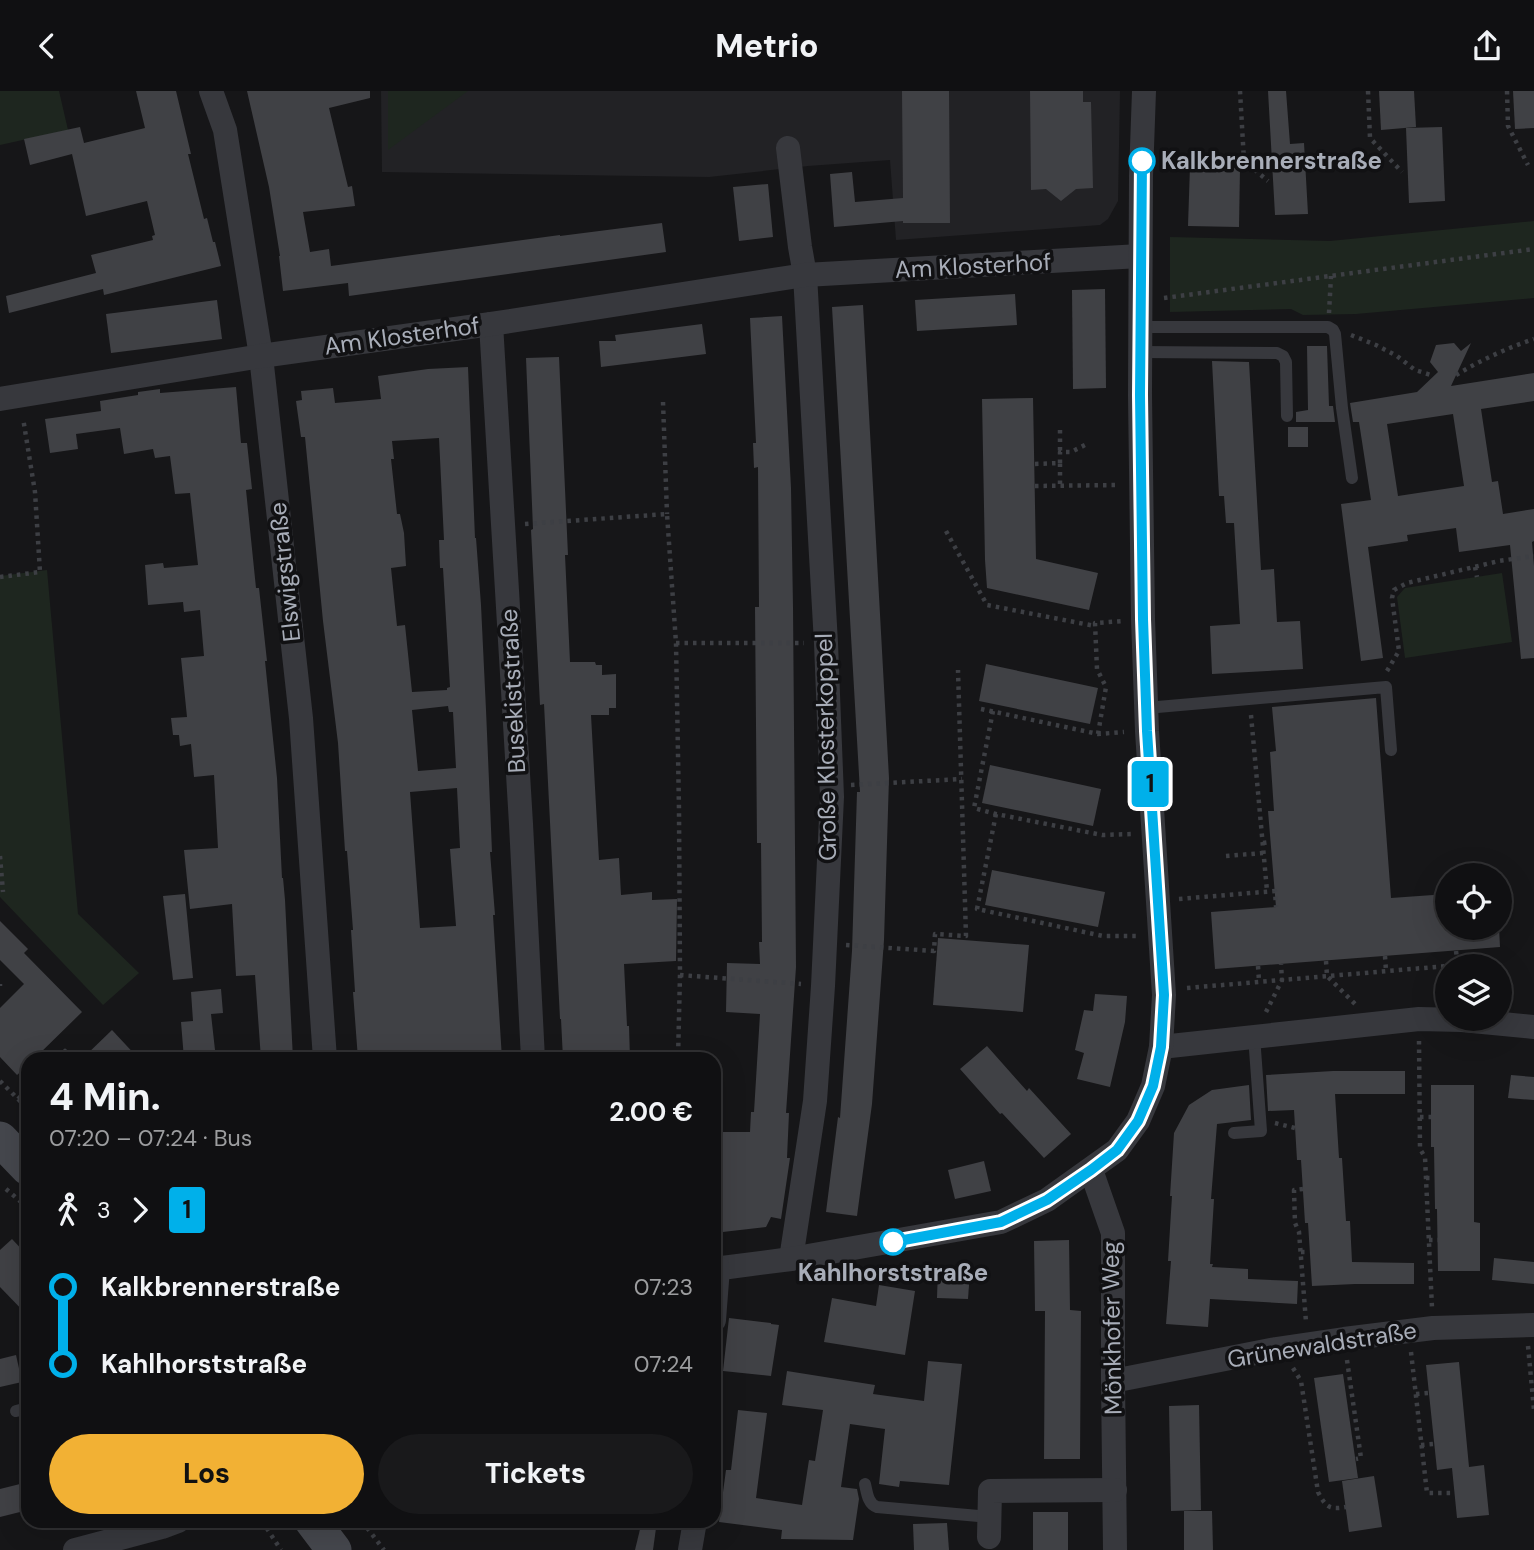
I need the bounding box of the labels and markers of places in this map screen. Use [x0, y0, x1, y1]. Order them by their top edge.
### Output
place label: Kalkbrennerstraße [1161, 145, 1382, 176]
marker: Kalkbrennerstraße [1129, 148, 1155, 174]
marker: Kahlhorststraße [880, 1229, 906, 1255]
place label: Kahlhorststraße [798, 1257, 988, 1288]

